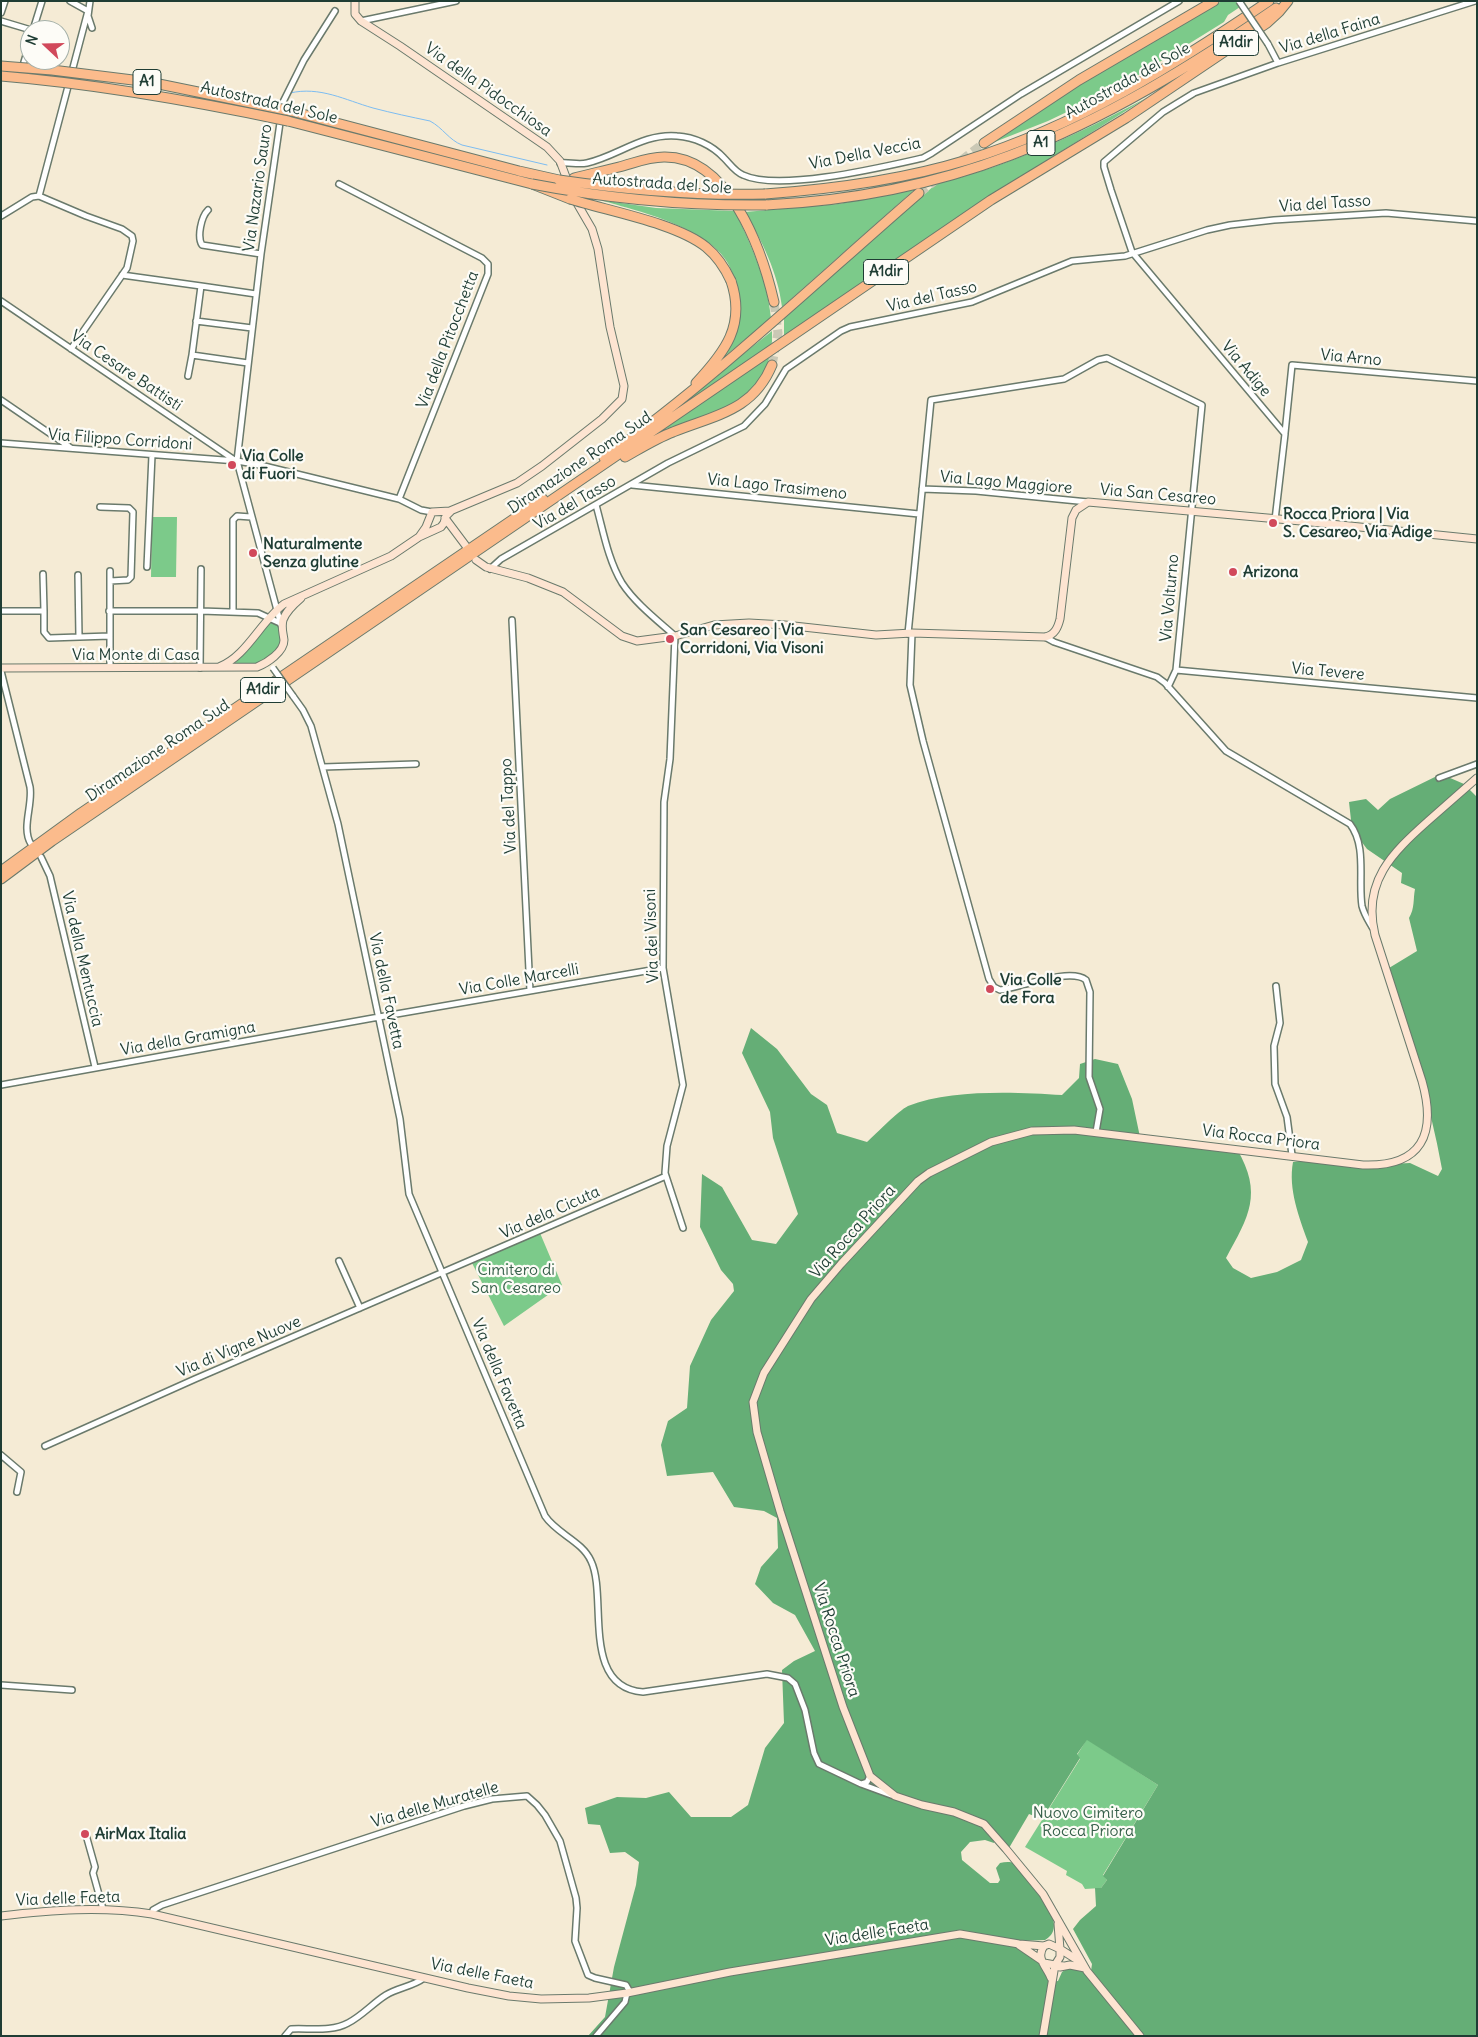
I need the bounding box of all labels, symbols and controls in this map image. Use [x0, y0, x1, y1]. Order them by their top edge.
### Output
street label: Via della Faina [1277, 10, 1383, 58]
north arrow [20, 20, 70, 70]
road number: A1dir [1214, 30, 1258, 56]
text: N [22, 32, 42, 48]
street label: Via della Pidocchiosa [421, 39, 555, 141]
street label: Autostrada del Sole [1062, 39, 1194, 123]
road number: A1 [133, 70, 161, 94]
street label: Autostrada del Sole [199, 78, 339, 128]
street label: Via Nazario Sauro [240, 123, 276, 253]
road number: A1 [1027, 130, 1055, 156]
street label: Via Della Veccia [807, 134, 923, 174]
street label: Autostrada del Sole [592, 170, 732, 198]
street label: Via del Tasso [1278, 191, 1372, 217]
road number: A1dir [864, 260, 908, 284]
street label: Via della Pitocchetta [413, 268, 483, 412]
street label: Via del Tasso [885, 277, 979, 317]
street label: Via Cesare Battisti [67, 327, 185, 415]
street label: Via Adige [1217, 337, 1275, 401]
street label: Via Arno [1319, 346, 1383, 370]
street label: Diramazione Roma Sud [505, 408, 655, 518]
street label: Via Filippo Corridoni [47, 425, 193, 455]
place label: Via Colle di Fuori [242, 446, 304, 484]
marker: Via Colle di Fuori [226, 459, 238, 471]
street label: Via Lago Maggiore [939, 468, 1073, 498]
street label: Via Lago Trasimeno [706, 470, 848, 504]
street label: Via del Tasso [530, 472, 620, 534]
street label: Via San Cesareo [1099, 480, 1217, 510]
place label: Rocca Priora | Via S. Cesareo, Via Adige [1283, 504, 1432, 542]
marker: Rocca Priora | Via S. Cesareo, Via Adige [1267, 517, 1279, 529]
place label: Naturalmente Senza glutine [263, 534, 362, 572]
marker: Naturalmente Senza glutine [247, 547, 259, 559]
street label: Via Volturno [1157, 553, 1183, 643]
place label: Arizona [1243, 562, 1298, 582]
marker: Arizona [1227, 566, 1239, 578]
place label: San Cesareo | Via Corridoni, Via Visoni [680, 620, 824, 658]
marker: San Cesareo | Via Corridoni, Via Visoni [664, 633, 676, 645]
street label: Via Monte di Casa [72, 645, 200, 665]
street label: Via Tevere [1291, 659, 1365, 685]
road number: A1dir [240, 678, 286, 702]
street label: Diramazione Roma Sud [83, 696, 233, 806]
street label: Via del Tappo [497, 758, 521, 854]
street label: Via dei Visoni [641, 888, 663, 984]
street label: Via della Mentuccia [57, 889, 107, 1029]
street label: Via della Favetta [364, 931, 408, 1051]
street label: Via Colle Marcelli [458, 960, 580, 1000]
place label: Via Colle de Fora [1000, 970, 1062, 1008]
marker: Via Colle de Fora [984, 983, 996, 995]
street label: Via della Gramigna [119, 1018, 257, 1060]
street label: Via Rocca Priora [1201, 1121, 1321, 1155]
street label: Via Rocca Priora [806, 1181, 900, 1283]
street label: Via dela Cicuta [497, 1182, 603, 1244]
park label: Cimitero di San Cesareo [471, 1260, 561, 1298]
street label: Via di Vigne Nuove [174, 1312, 304, 1382]
street label: Via della Favetta [467, 1316, 531, 1432]
street label: Via Rocca Priora [809, 1581, 863, 1699]
street label: Via delle Muratelle [369, 1778, 501, 1832]
park label: Nuovo Cimitero Rocca Priora [1033, 1803, 1143, 1841]
place label: AirMax Italia [95, 1824, 186, 1844]
marker: AirMax Italia [79, 1828, 91, 1840]
street label: Via delle Faeta [15, 1888, 121, 1910]
street label: Via delle Faeta [824, 1915, 930, 1951]
street label: Via delle Faeta [429, 1955, 535, 1993]

